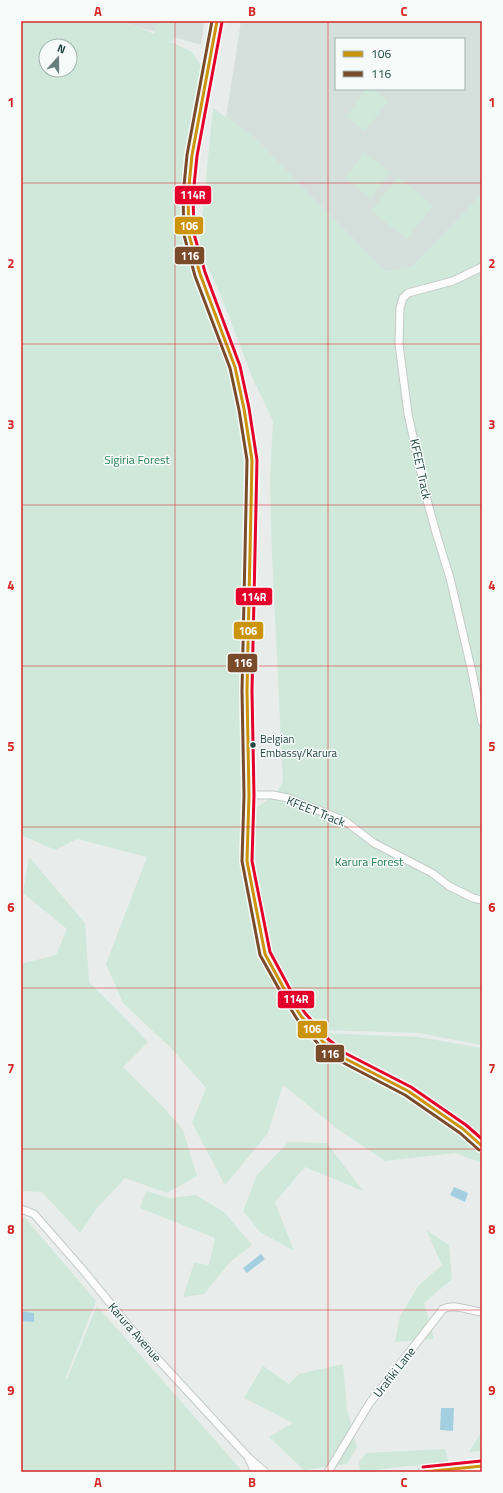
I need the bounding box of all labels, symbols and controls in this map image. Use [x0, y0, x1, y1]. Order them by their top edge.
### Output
text: A [94, 1, 102, 21]
text: B [248, 1, 256, 21]
text: C [400, 1, 408, 21]
north arrow [38, 38, 78, 78]
legend [335, 38, 465, 90]
text: N [55, 40, 68, 57]
text: 106 [371, 44, 391, 63]
text: 116 [371, 64, 391, 83]
text: 1 [7, 92, 15, 112]
text: 1 [488, 92, 496, 112]
line badge: 114R [174, 185, 212, 205]
text: 114R [180, 187, 206, 203]
line badge: 106 [174, 216, 204, 235]
text: 106 [180, 218, 198, 234]
line badge: 116 [174, 246, 205, 265]
text: 116 [181, 248, 199, 264]
text: 2 [7, 253, 15, 273]
text: 2 [488, 253, 496, 273]
text: 3 [7, 414, 15, 434]
text: 3 [488, 414, 496, 434]
street label: KFEET Track [405, 437, 437, 501]
park label: Sigiria Forest [104, 450, 171, 469]
text: 4 [7, 575, 15, 595]
text: 4 [488, 575, 496, 595]
line badge: 114R [235, 587, 273, 606]
text: 114R [241, 589, 267, 605]
line badge: 106 [233, 621, 264, 640]
text: 106 [239, 623, 257, 639]
line badge: 116 [227, 653, 258, 673]
text: 116 [234, 655, 252, 671]
place label: Belgian Embassy/Karura [260, 731, 338, 761]
text: 5 [7, 736, 15, 756]
text: 5 [488, 736, 496, 756]
marker: Belgian Embassy/Karura [248, 740, 258, 750]
street label: KFEET Track [284, 791, 348, 831]
park label: Karura Forest [335, 852, 404, 871]
text: 6 [7, 897, 15, 917]
text: 6 [488, 897, 496, 917]
line badge: 114R [277, 990, 315, 1009]
text: 114R [283, 991, 309, 1007]
line badge: 106 [297, 1020, 328, 1039]
text: 106 [303, 1021, 321, 1037]
line badge: 116 [315, 1044, 345, 1063]
text: 116 [321, 1046, 339, 1062]
text: 7 [7, 1058, 15, 1078]
text: 7 [488, 1058, 496, 1078]
text: 8 [7, 1219, 15, 1239]
text: 8 [488, 1219, 496, 1239]
street label: Karura Avenue [104, 1298, 166, 1366]
street label: Urafiki Lane [368, 1343, 420, 1401]
text: 9 [7, 1380, 15, 1400]
text: 9 [488, 1380, 496, 1400]
text: A [94, 1472, 102, 1492]
text: B [248, 1472, 256, 1492]
text: C [400, 1472, 408, 1492]

